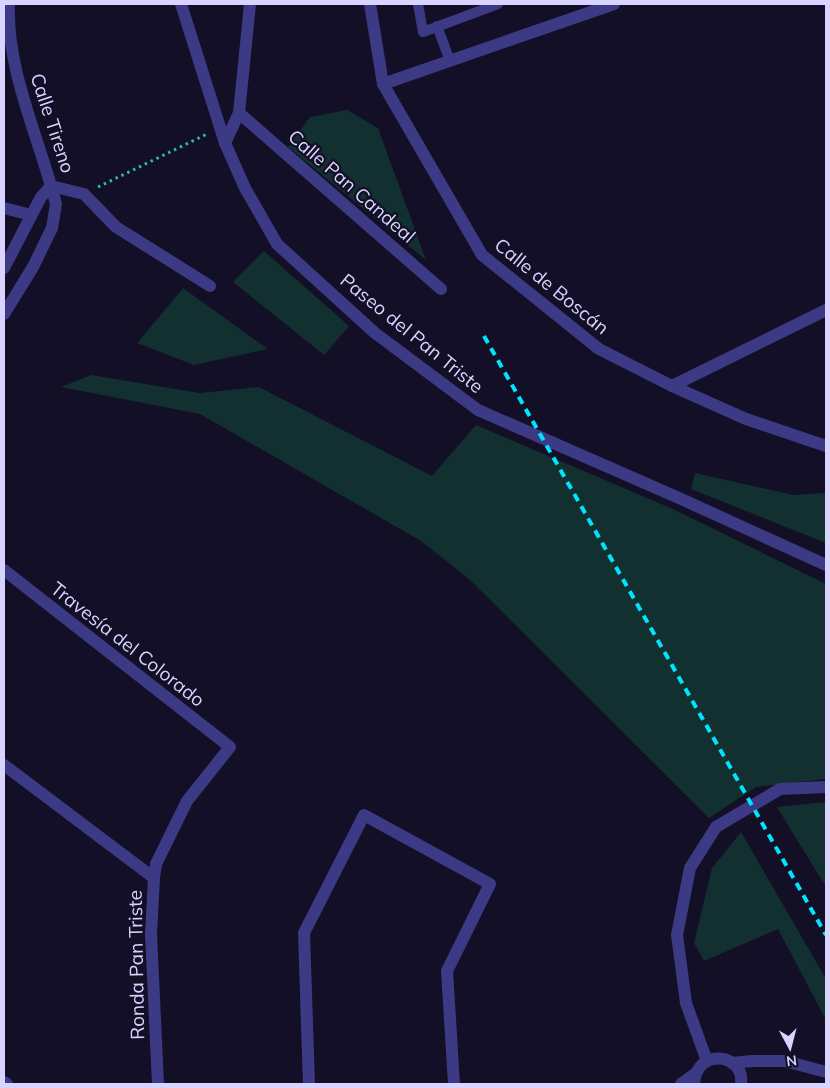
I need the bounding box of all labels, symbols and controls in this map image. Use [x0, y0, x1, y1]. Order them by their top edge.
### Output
street label: Calle Tireno [26, 70, 80, 176]
street label: Calle Pan Candeal [283, 124, 421, 248]
street label: Calle de Boscán [490, 233, 614, 339]
street label: Paseo del Pan Triste [336, 268, 488, 398]
street label: Travesía del Colorado [46, 576, 210, 712]
street label: Ronda Pan Triste [123, 890, 149, 1040]
north arrow [765, 1023, 815, 1073]
text: N [785, 1051, 798, 1070]

